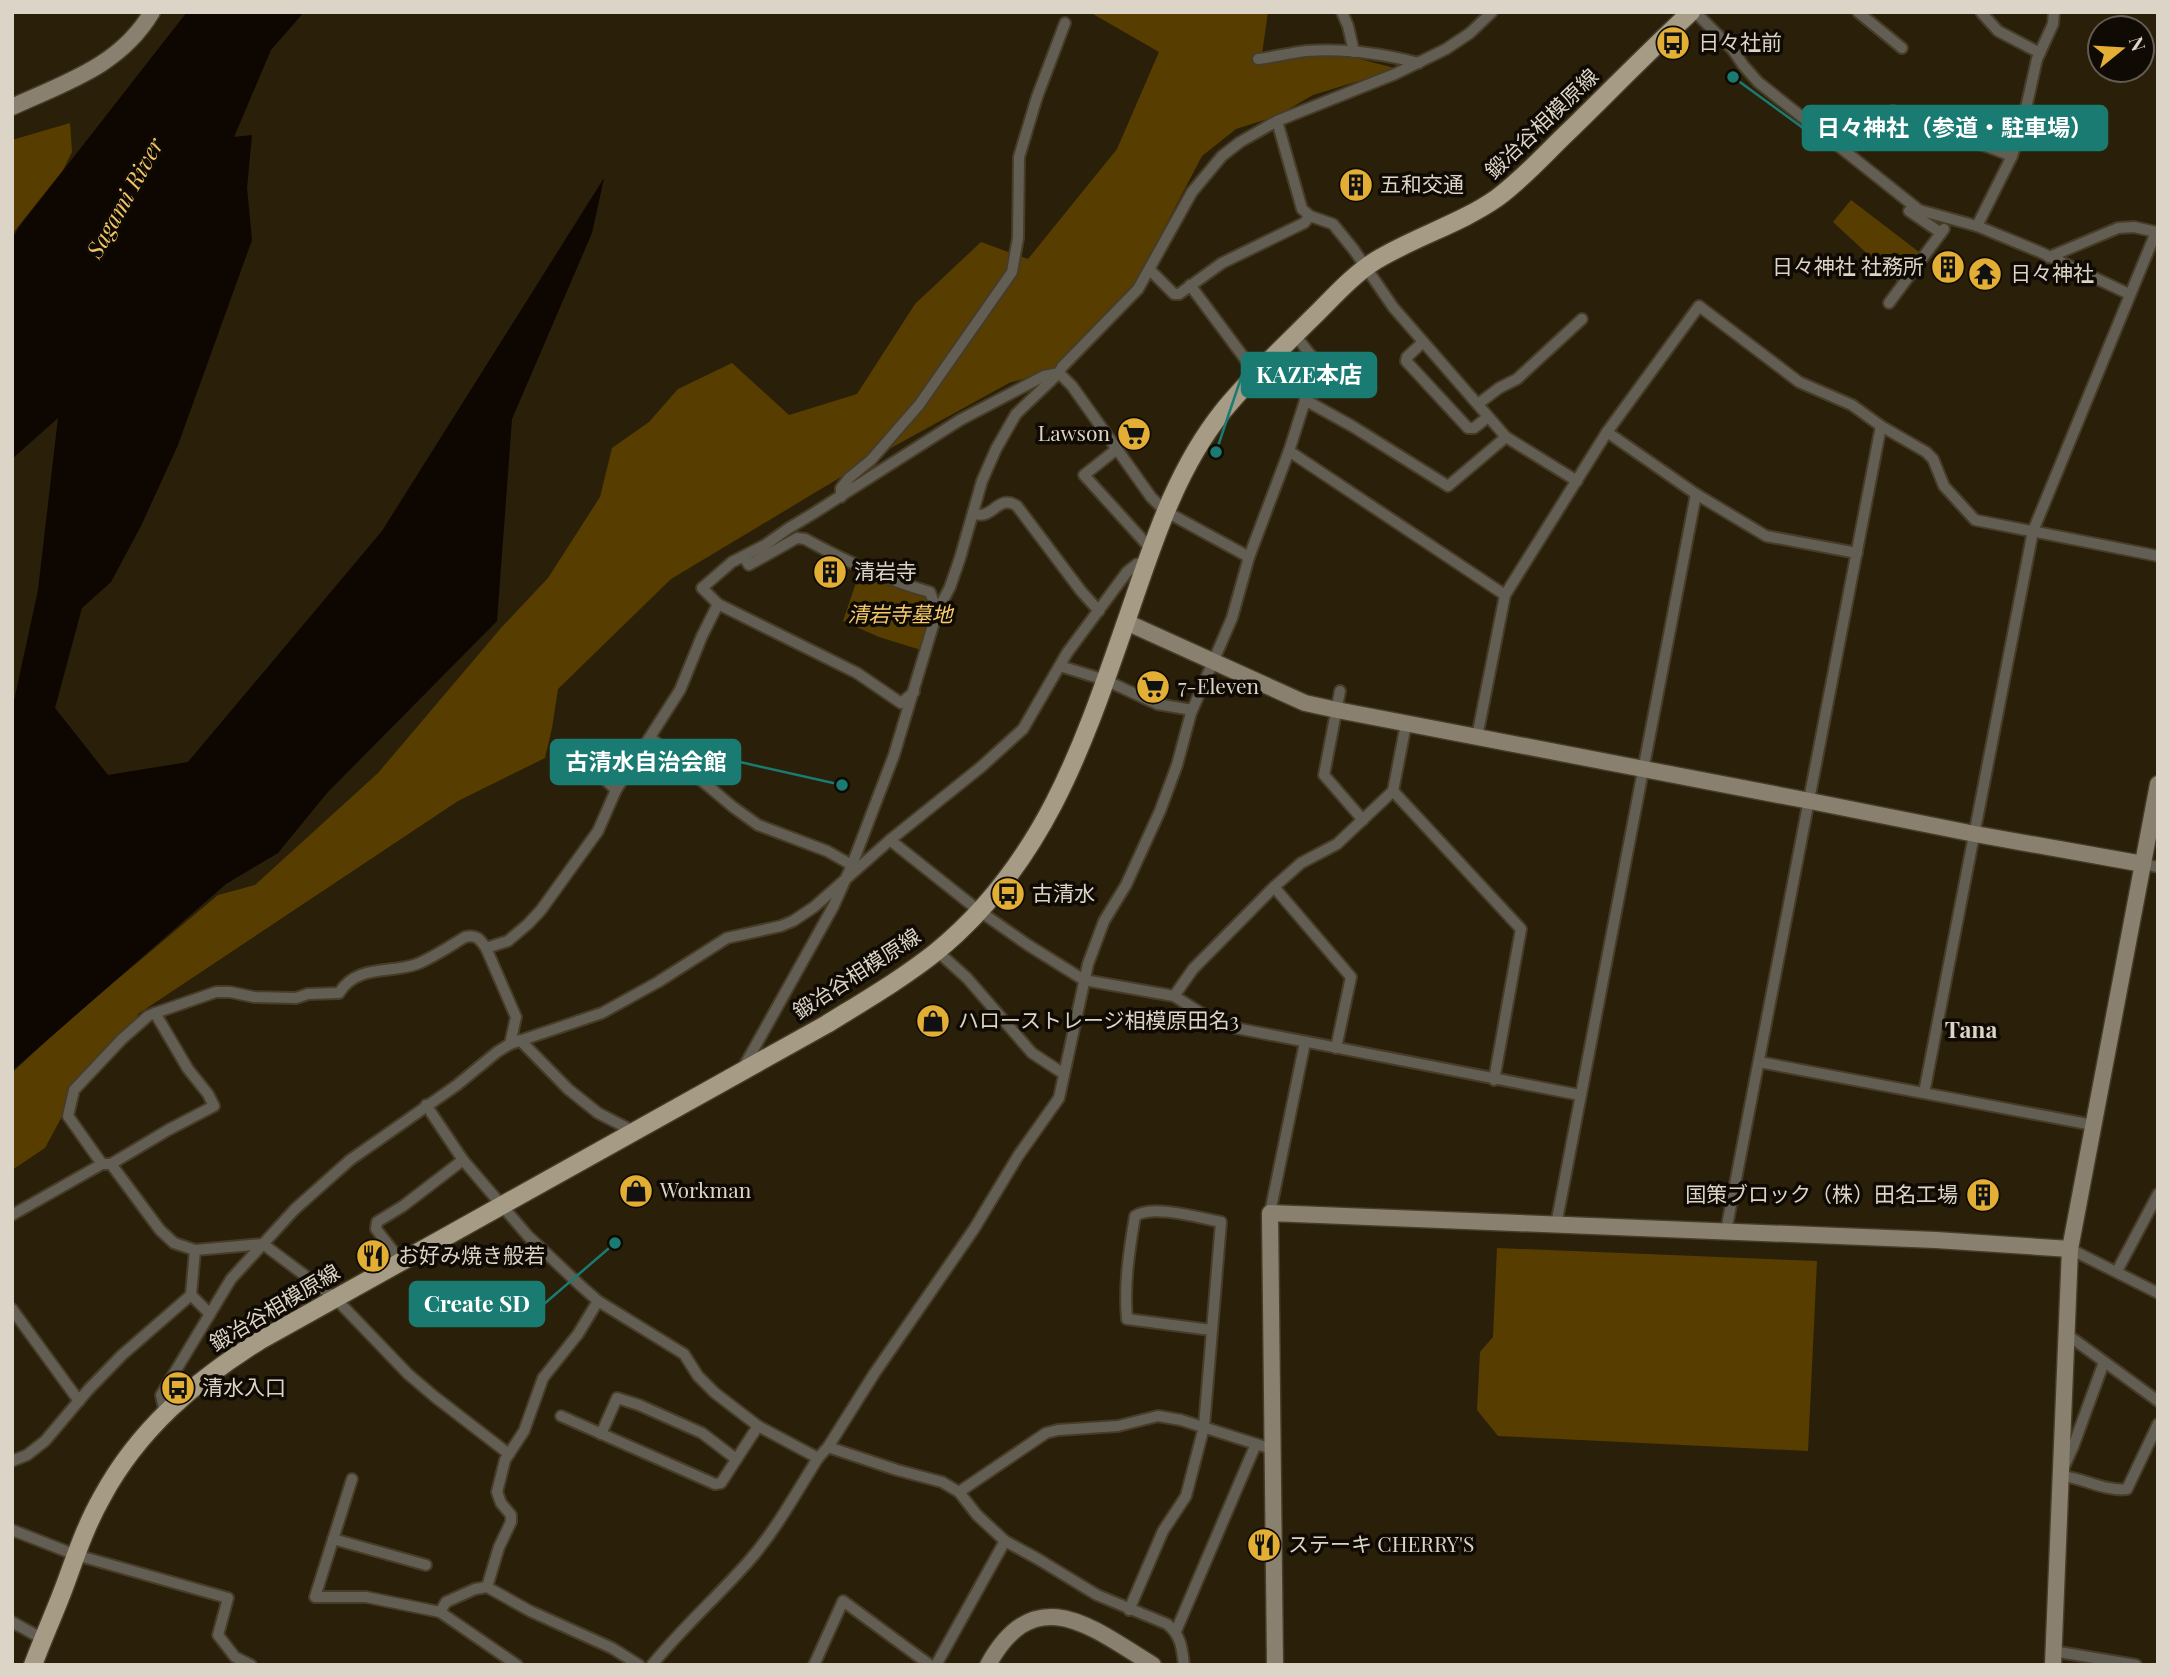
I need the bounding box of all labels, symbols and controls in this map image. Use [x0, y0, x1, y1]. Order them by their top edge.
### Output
north arrow [2086, 14, 2156, 84]
bus stop icon: 日々社前 [1654, 24, 1692, 62]
place label: 日々社前 [1698, 27, 1782, 55]
text: N [2124, 33, 2153, 54]
street label: 鍛冶谷相模原線 [1478, 61, 1603, 184]
callout: 日々神社（参道・駐車場） [1803, 106, 2107, 150]
text: 日々神社（参道・駐車場） [1817, 111, 2093, 142]
water label: Sagami River [77, 131, 170, 264]
building icon: 五和交通 [1337, 166, 1375, 204]
place label: 五和交通 [1380, 169, 1464, 197]
building icon: 日々神社 社務所 [1929, 248, 1967, 286]
place label: 日々神社 社務所 [1772, 251, 1924, 279]
temple icon: 日々神社 [1966, 255, 2004, 293]
place label: 日々神社 [2010, 258, 2094, 286]
callout: KAZE本店 [1242, 353, 1376, 397]
text: KAZE本店 [1256, 358, 1362, 389]
supermarket icon: Lawson [1115, 415, 1153, 453]
place label: Lawson [1038, 418, 1110, 446]
building icon: 清岩寺 [811, 553, 849, 591]
place label: 清岩寺 [854, 556, 917, 584]
park label: 清岩寺墓地 [848, 599, 954, 627]
supermarket icon: 7-Eleven [1134, 668, 1172, 706]
place label: 7-Eleven [1178, 671, 1260, 699]
callout: 古清水自治会館 [551, 740, 740, 784]
text: 古清水自治会館 [566, 745, 727, 776]
bus stop icon: 古清水 [989, 875, 1027, 913]
place label: 古清水 [1032, 878, 1095, 906]
street label: 鍛冶谷相模原線 [787, 921, 925, 1024]
shop icon: ハローストレージ相模原田名3 [914, 1002, 952, 1040]
place label: ハローストレージ相模原田名3 [958, 1005, 1239, 1033]
district label: Tana [1945, 1013, 1997, 1044]
shop icon: Workman [617, 1172, 655, 1210]
place label: Workman [659, 1175, 752, 1203]
building icon: 国策ブロック（株）田名工場 [1964, 1176, 2002, 1214]
place label: 国策ブロック（株）田名工場 [1685, 1179, 1958, 1207]
restaurant icon: お好み焼き般若 [354, 1237, 392, 1275]
place label: お好み焼き般若 [398, 1240, 545, 1268]
street label: 鍛冶谷相模原線 [204, 1256, 344, 1356]
callout: Create SD [410, 1282, 544, 1326]
text: Create SD [424, 1287, 530, 1318]
bus stop icon: 清水入口 [159, 1369, 197, 1407]
place label: 清水入口 [202, 1372, 286, 1400]
restaurant icon: ステーキ CHERRY'S [1245, 1526, 1283, 1564]
place label: ステーキ CHERRY'S [1288, 1529, 1474, 1557]

